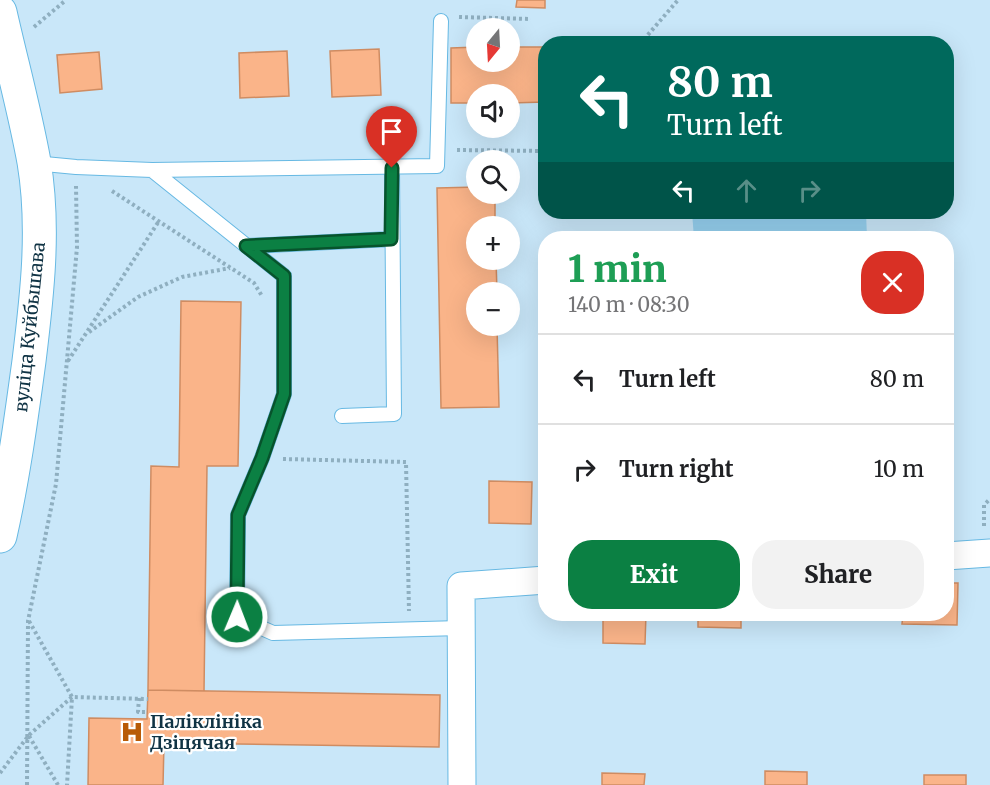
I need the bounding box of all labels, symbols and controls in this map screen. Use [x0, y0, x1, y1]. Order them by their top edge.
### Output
north arrow [466, 18, 520, 72]
map controls [466, 18, 520, 336]
text: 80 m [667, 56, 773, 108]
icon: left [568, 60, 646, 138]
button: sound [466, 84, 520, 138]
pin [366, 106, 417, 168]
text: Turn left [667, 108, 782, 142]
icon: arrive [375, 115, 408, 148]
button: search [466, 150, 520, 204]
icon: left [667, 174, 700, 207]
icon: ahead [730, 174, 763, 207]
icon: right [793, 174, 826, 207]
button: + [466, 216, 520, 270]
street label: вуліца Куйбышава [9, 240, 50, 413]
text: 1 min [568, 247, 667, 292]
button: close [861, 251, 924, 314]
button: − [466, 282, 520, 336]
text: 140 m · 08:30 [568, 292, 690, 317]
icon: left [568, 363, 601, 396]
text: Turn left [619, 365, 716, 393]
text: 80 m [870, 365, 924, 393]
icon: right [568, 453, 601, 486]
text: Turn right [619, 455, 733, 483]
text: 10 m [874, 455, 924, 483]
button: Exit [568, 540, 740, 609]
button: Share [752, 540, 924, 609]
position arrow [205, 585, 269, 649]
place label: Паліклініка Дзіцячая [150, 710, 262, 754]
hospital icon: Паліклініка Дзіцячая [119, 719, 145, 745]

